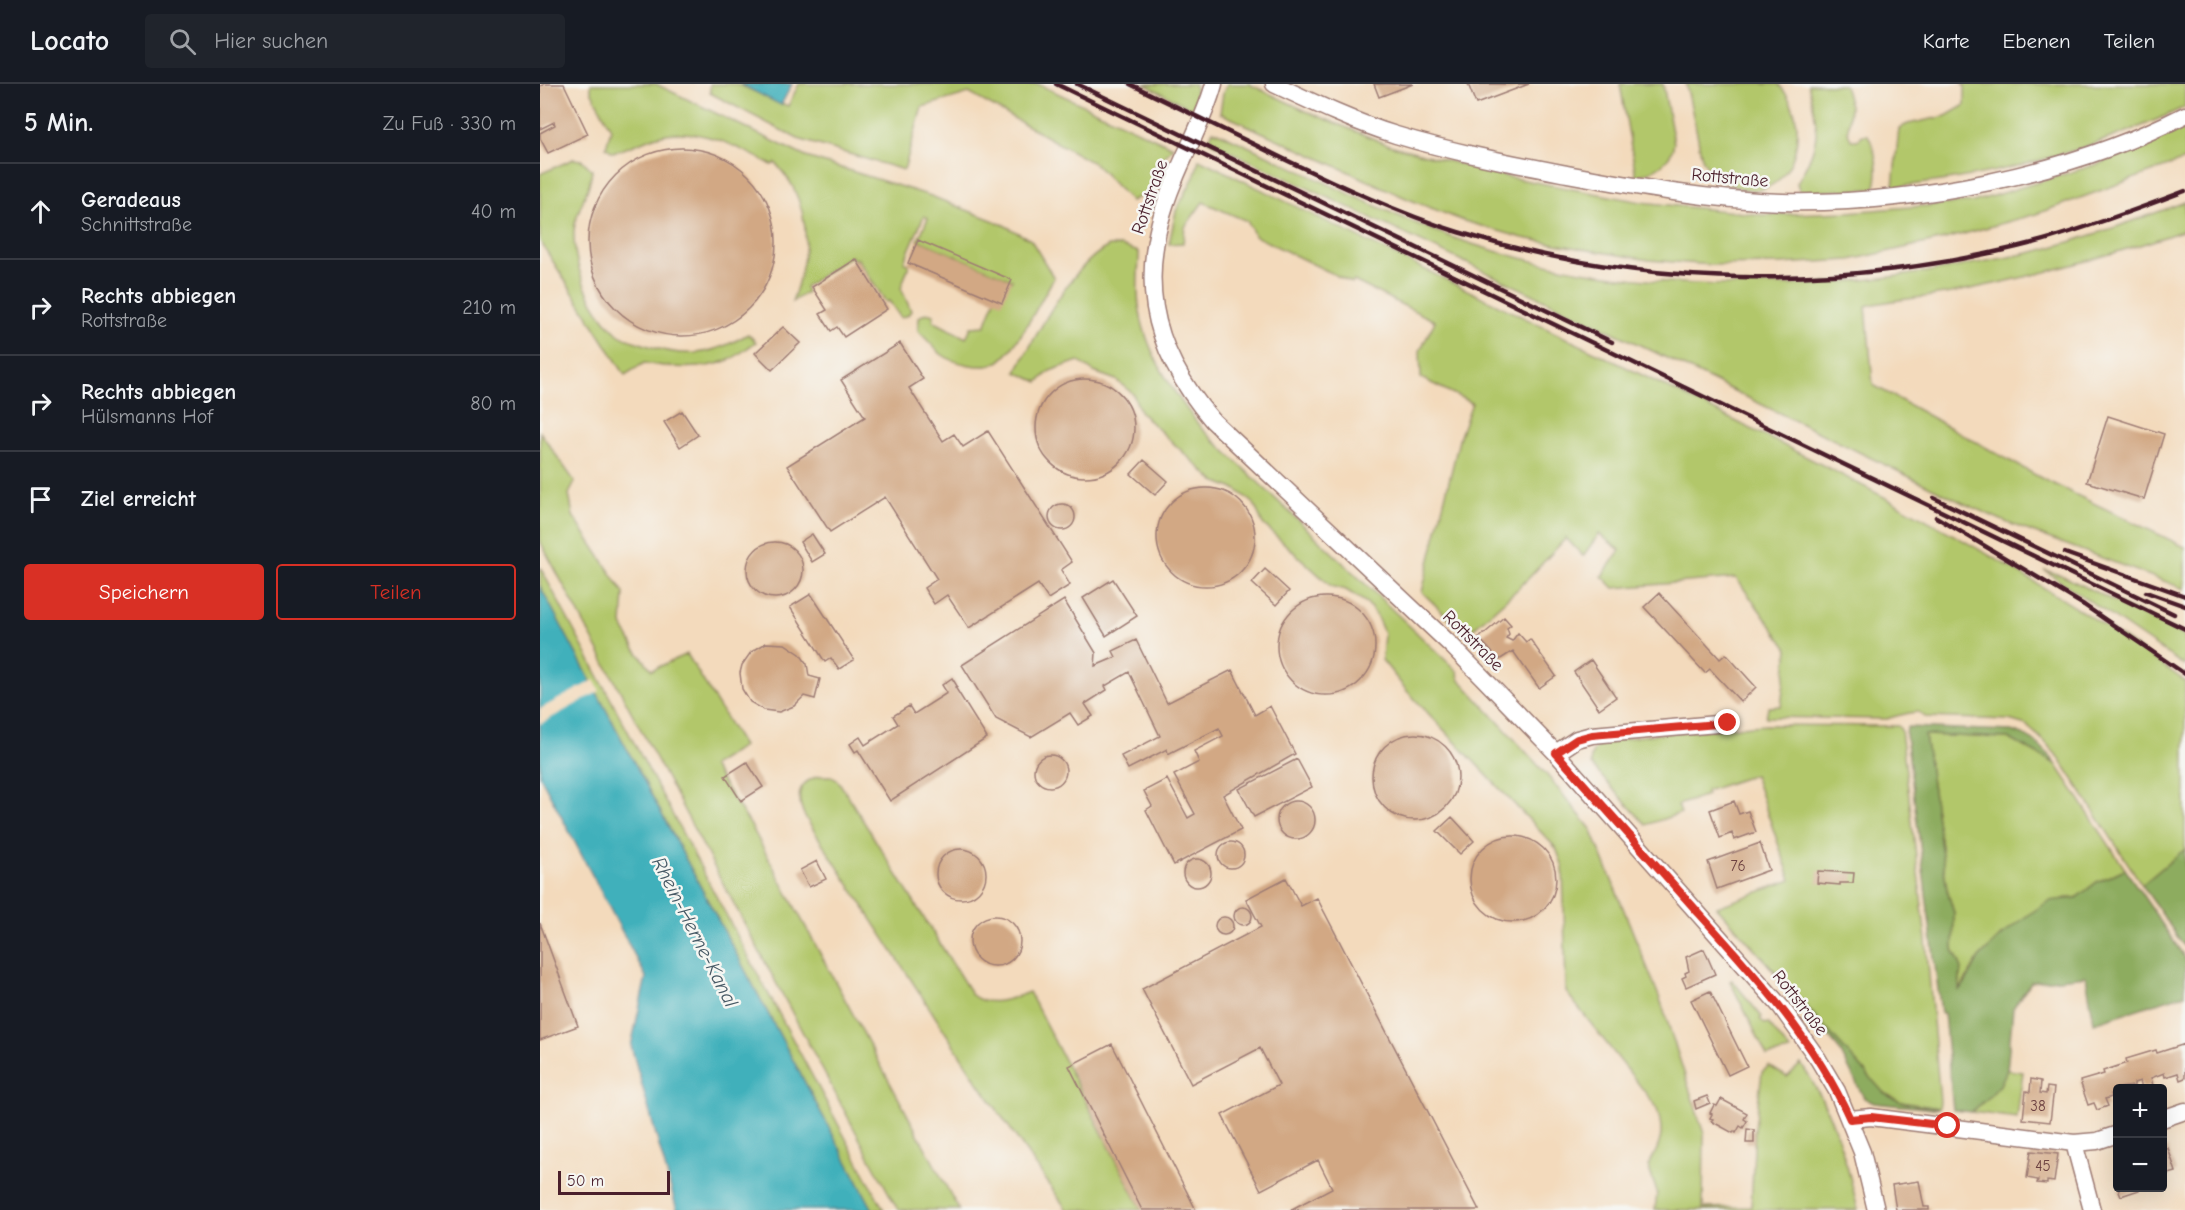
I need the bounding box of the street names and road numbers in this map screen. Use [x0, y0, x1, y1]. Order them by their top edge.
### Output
street label: Rottstraße [1127, 157, 1173, 237]
street label: Rottstraße [1691, 164, 1769, 192]
street label: Rottstraße [1438, 606, 1508, 676]
street label: Rottstraße [1768, 966, 1832, 1040]

